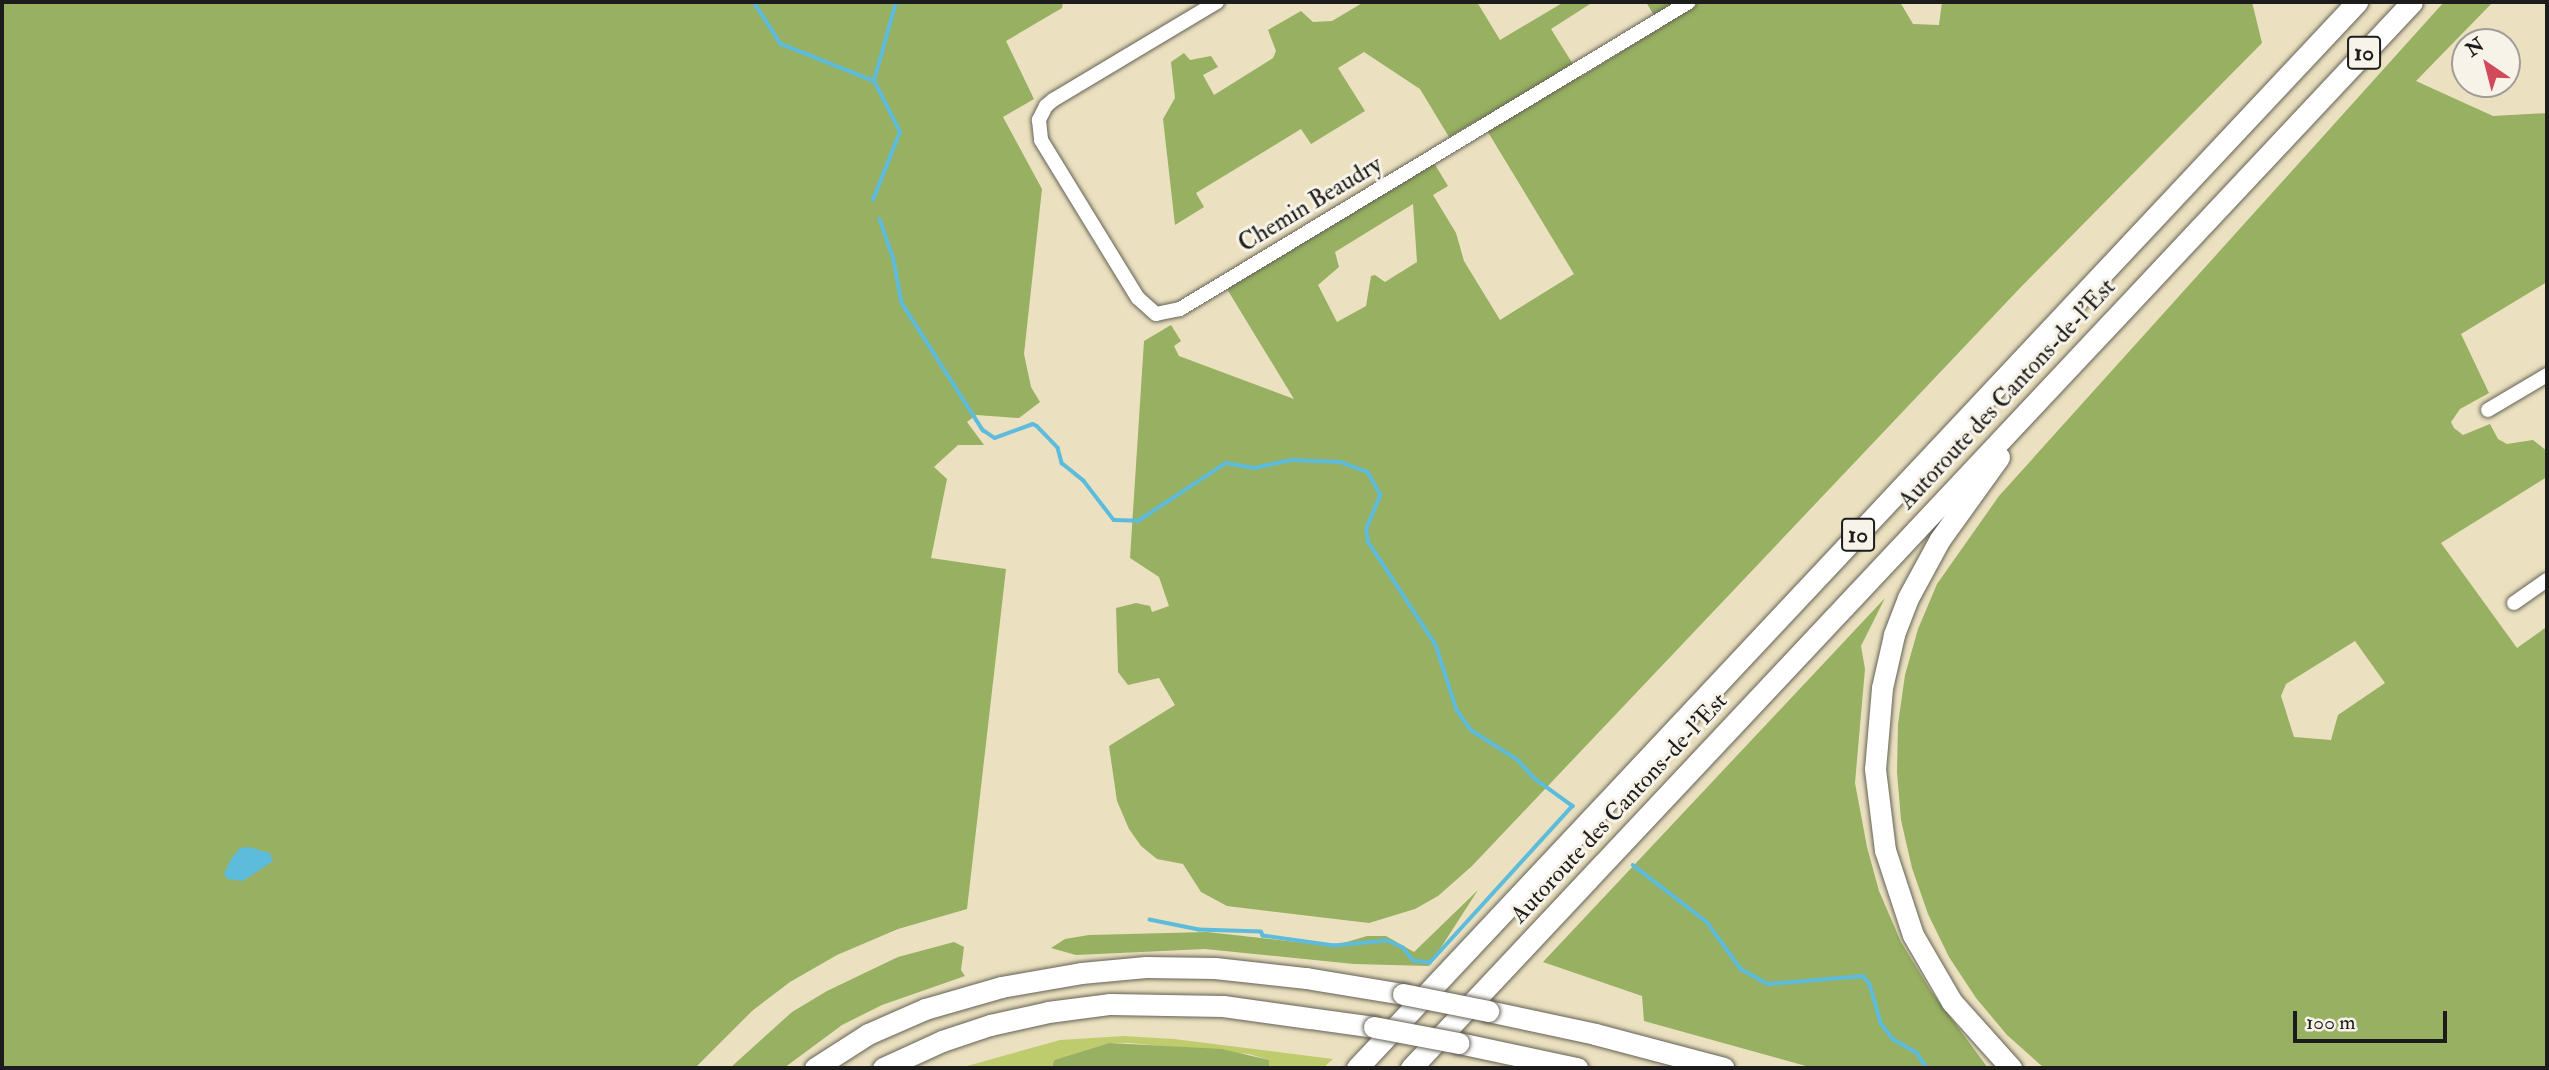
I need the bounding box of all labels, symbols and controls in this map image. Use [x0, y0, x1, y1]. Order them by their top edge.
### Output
north arrow [2451, 28, 2521, 98]
text: N [2461, 33, 2489, 62]
road number: 10 [2346, 34, 2382, 72]
street label: Chemin Beaudry [1233, 150, 1387, 258]
street label: Autoroute des Cantons-de-l'Est [1893, 273, 2121, 515]
road number: 10 [1840, 516, 1876, 554]
street label: Autoroute des Cantons-de-l'Est [1505, 687, 1733, 929]
scale bar [2297, 996, 2451, 1040]
text: 100 m [2306, 1009, 2356, 1036]

